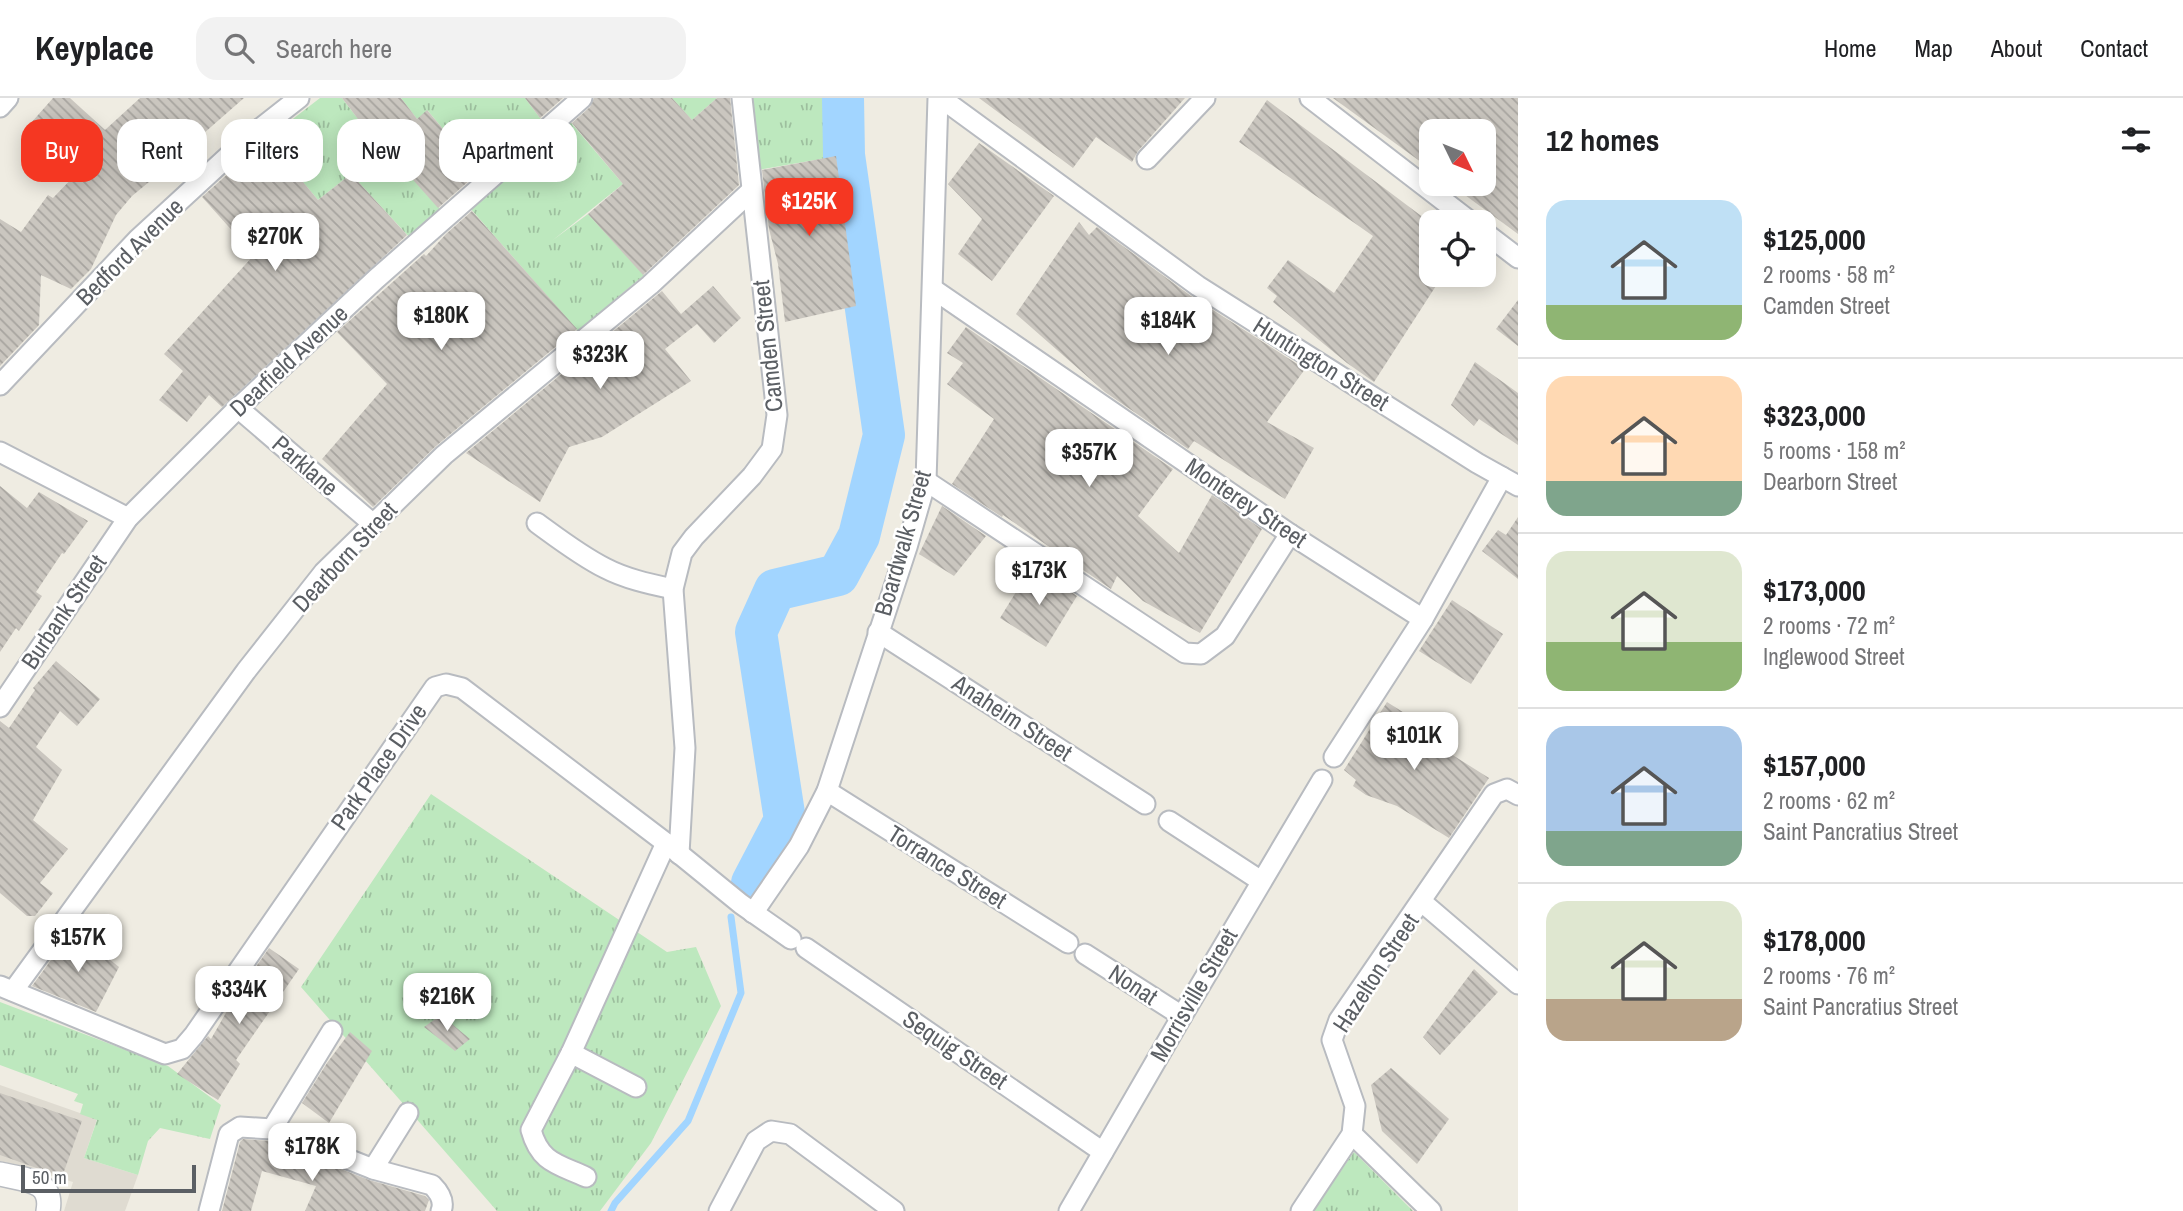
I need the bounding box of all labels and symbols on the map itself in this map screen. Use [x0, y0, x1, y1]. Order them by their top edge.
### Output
north arrow [1419, 119, 1496, 196]
pin: $125K [760, 178, 858, 238]
street label: Bedford Avenue [69, 191, 190, 312]
pin: $270K [226, 214, 324, 273]
street label: Camden Street [744, 278, 790, 414]
pin: $180K [392, 292, 490, 352]
street label: Dearfield Avenue [222, 297, 354, 423]
pin: $184K [1119, 298, 1217, 357]
street label: Huntington Street [1248, 309, 1396, 418]
pin: $323K [551, 331, 649, 391]
street label: Parklane [266, 428, 345, 503]
pin: $357K [1040, 430, 1138, 489]
street label: Monterey Street [1180, 450, 1314, 555]
street label: Boardwalk Street [866, 466, 938, 619]
street label: Dearborn Street [285, 494, 404, 618]
pin: $173K [990, 547, 1088, 607]
street label: Burbank Street [13, 548, 113, 675]
street label: Anaheim Street [946, 666, 1079, 768]
street label: Park Place Drive [323, 697, 434, 836]
pin: $101K [1365, 712, 1463, 772]
street label: Torrance Street [882, 817, 1014, 916]
street label: Hazelton Street [1325, 906, 1426, 1038]
pin: $157K [29, 914, 127, 974]
street label: Morrisville Street [1142, 922, 1244, 1067]
street label: Nonat [1103, 956, 1165, 1012]
pin: $334K [190, 967, 288, 1026]
pin: $216K [398, 974, 496, 1033]
street label: Sequig Street [897, 1002, 1015, 1096]
pin: $178K [263, 1124, 361, 1183]
scale bar [21, 1162, 196, 1194]

